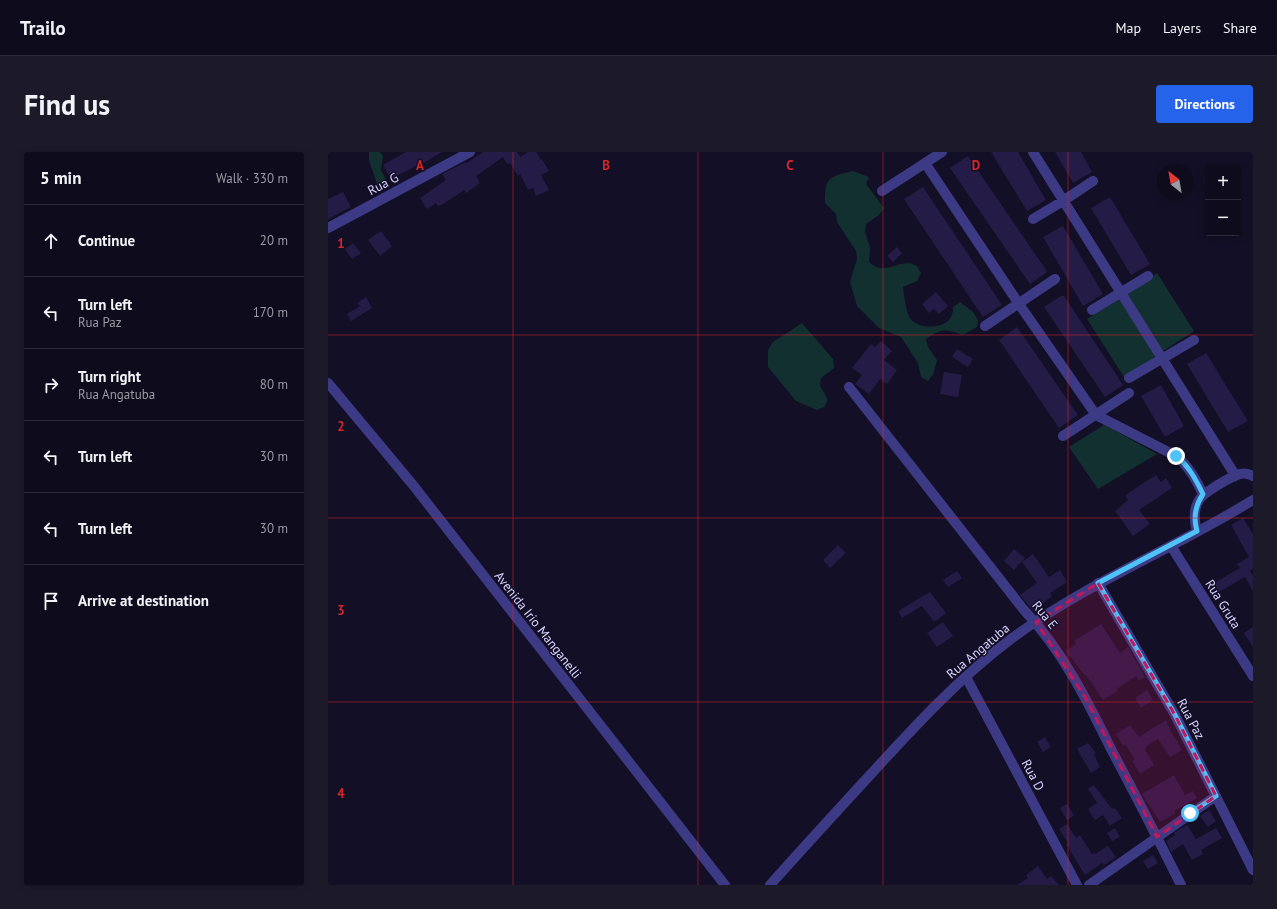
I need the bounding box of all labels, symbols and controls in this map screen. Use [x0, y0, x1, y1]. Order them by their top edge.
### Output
text: Trailo [20, 16, 66, 40]
text: Map [1115, 19, 1141, 37]
text: Layers [1163, 19, 1201, 37]
text: Share [1223, 19, 1257, 37]
button: Directions [1156, 85, 1253, 123]
text: Find us [24, 86, 110, 123]
text: A [416, 157, 424, 174]
text: B [602, 157, 610, 174]
text: C [786, 157, 794, 174]
text: D [972, 157, 980, 174]
north arrow [1157, 164, 1193, 200]
map controls [1205, 164, 1241, 236]
button: + [1205, 164, 1241, 200]
text: 5 min [40, 167, 81, 189]
street label: Rua G [365, 169, 401, 199]
text: Walk · 330 m [216, 170, 288, 187]
button: − [1205, 200, 1241, 236]
icon: ahead [40, 230, 62, 252]
text: Continue [78, 231, 135, 250]
text: 20 m [260, 232, 288, 249]
text: 1 [337, 235, 345, 252]
text: Turn left [78, 295, 132, 314]
icon: left [40, 302, 62, 324]
text: 170 m [253, 304, 288, 321]
text: Rua Paz [78, 314, 122, 331]
text: Turn right [78, 367, 141, 386]
icon: right [40, 374, 62, 396]
text: 80 m [260, 376, 288, 393]
text: Rua Angatuba [78, 386, 155, 403]
text: 2 [337, 418, 345, 435]
icon: left [40, 446, 62, 468]
text: Turn left [78, 447, 132, 466]
route end [1167, 447, 1185, 465]
text: 30 m [260, 448, 288, 465]
icon: left [40, 518, 62, 540]
text: Turn left [78, 519, 132, 538]
text: 30 m [260, 520, 288, 537]
street label: Avenida Irio Manganelli [491, 568, 585, 682]
street label: Rua Gruta [1201, 576, 1245, 632]
icon: arrive [40, 590, 62, 612]
text: Arrive at destination [78, 591, 209, 610]
street label: Rua E [1028, 597, 1062, 633]
text: 3 [337, 602, 345, 619]
street label: Rua Angatuba [943, 620, 1013, 682]
street label: Rua Paz [1173, 696, 1209, 742]
street label: Rua D [1018, 756, 1048, 794]
text: 4 [337, 785, 345, 802]
route start [1181, 804, 1199, 822]

